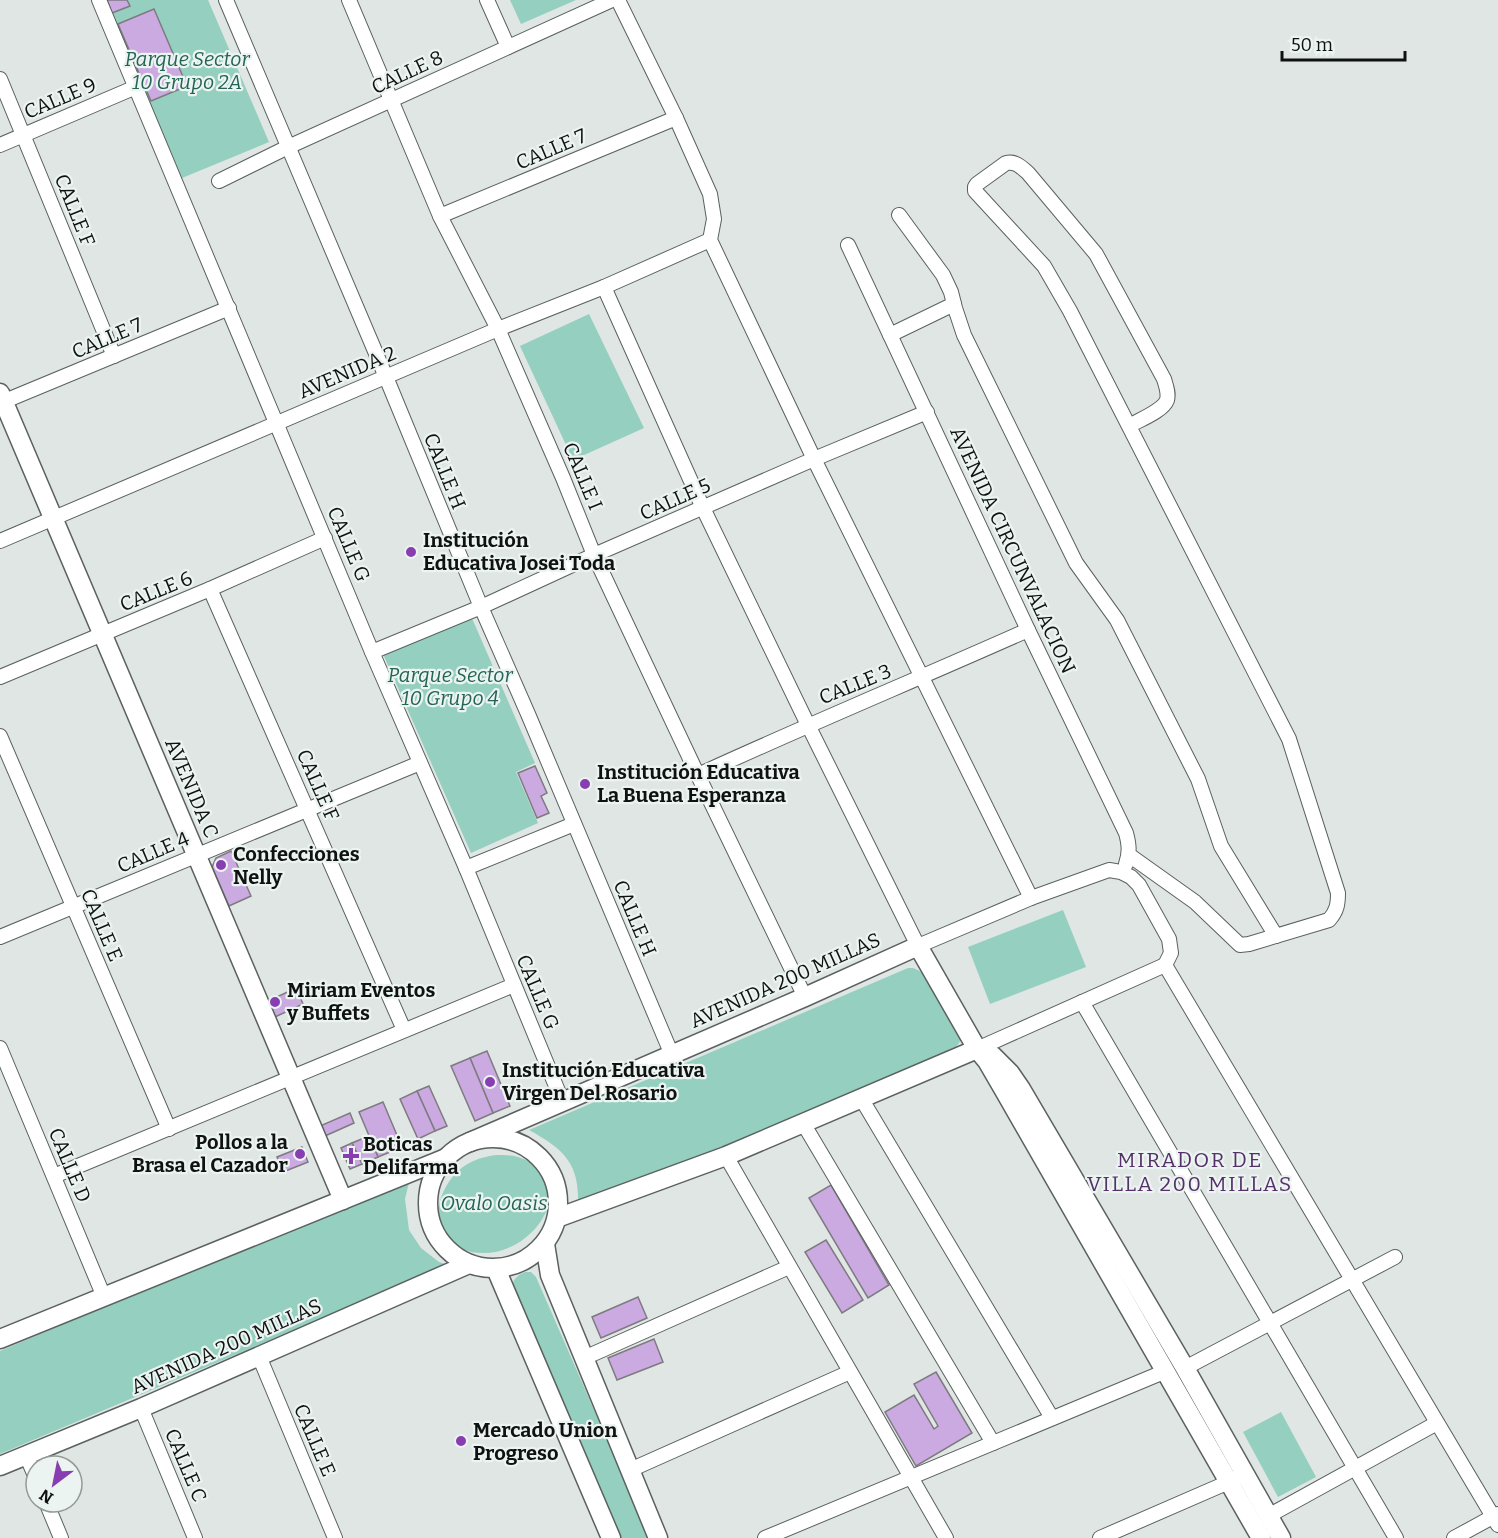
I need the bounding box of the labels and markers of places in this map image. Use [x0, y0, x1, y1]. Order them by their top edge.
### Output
place label: Institución Educativa Josei Toda [423, 528, 615, 575]
marker: Institución Educativa Josei Toda [404, 545, 418, 559]
place label: Institución Educativa La Buena Esperanza [597, 760, 800, 807]
marker: Institución Educativa La Buena Esperanza [578, 777, 592, 791]
place label: Confecciones Nelly [233, 842, 360, 889]
marker: Confecciones Nelly [214, 858, 228, 872]
place label: Miriam Eventos y Buffets [286, 978, 435, 1025]
marker: Miriam Eventos y Buffets [268, 995, 282, 1009]
place label: Institución Educativa Virgen Del Rosario [502, 1058, 705, 1105]
marker: Institución Educativa Virgen Del Rosario [483, 1075, 497, 1089]
place label: Pollos a la Brasa el Cazador [132, 1130, 289, 1177]
place label: Boticas Delifarma [363, 1132, 459, 1179]
marker: Pollos a la Brasa el Cazador [293, 1147, 307, 1161]
marker: Boticas Delifarma [344, 1149, 358, 1163]
place label: Mercado Union Progreso [473, 1418, 617, 1465]
marker: Mercado Union Progreso [454, 1434, 468, 1448]

